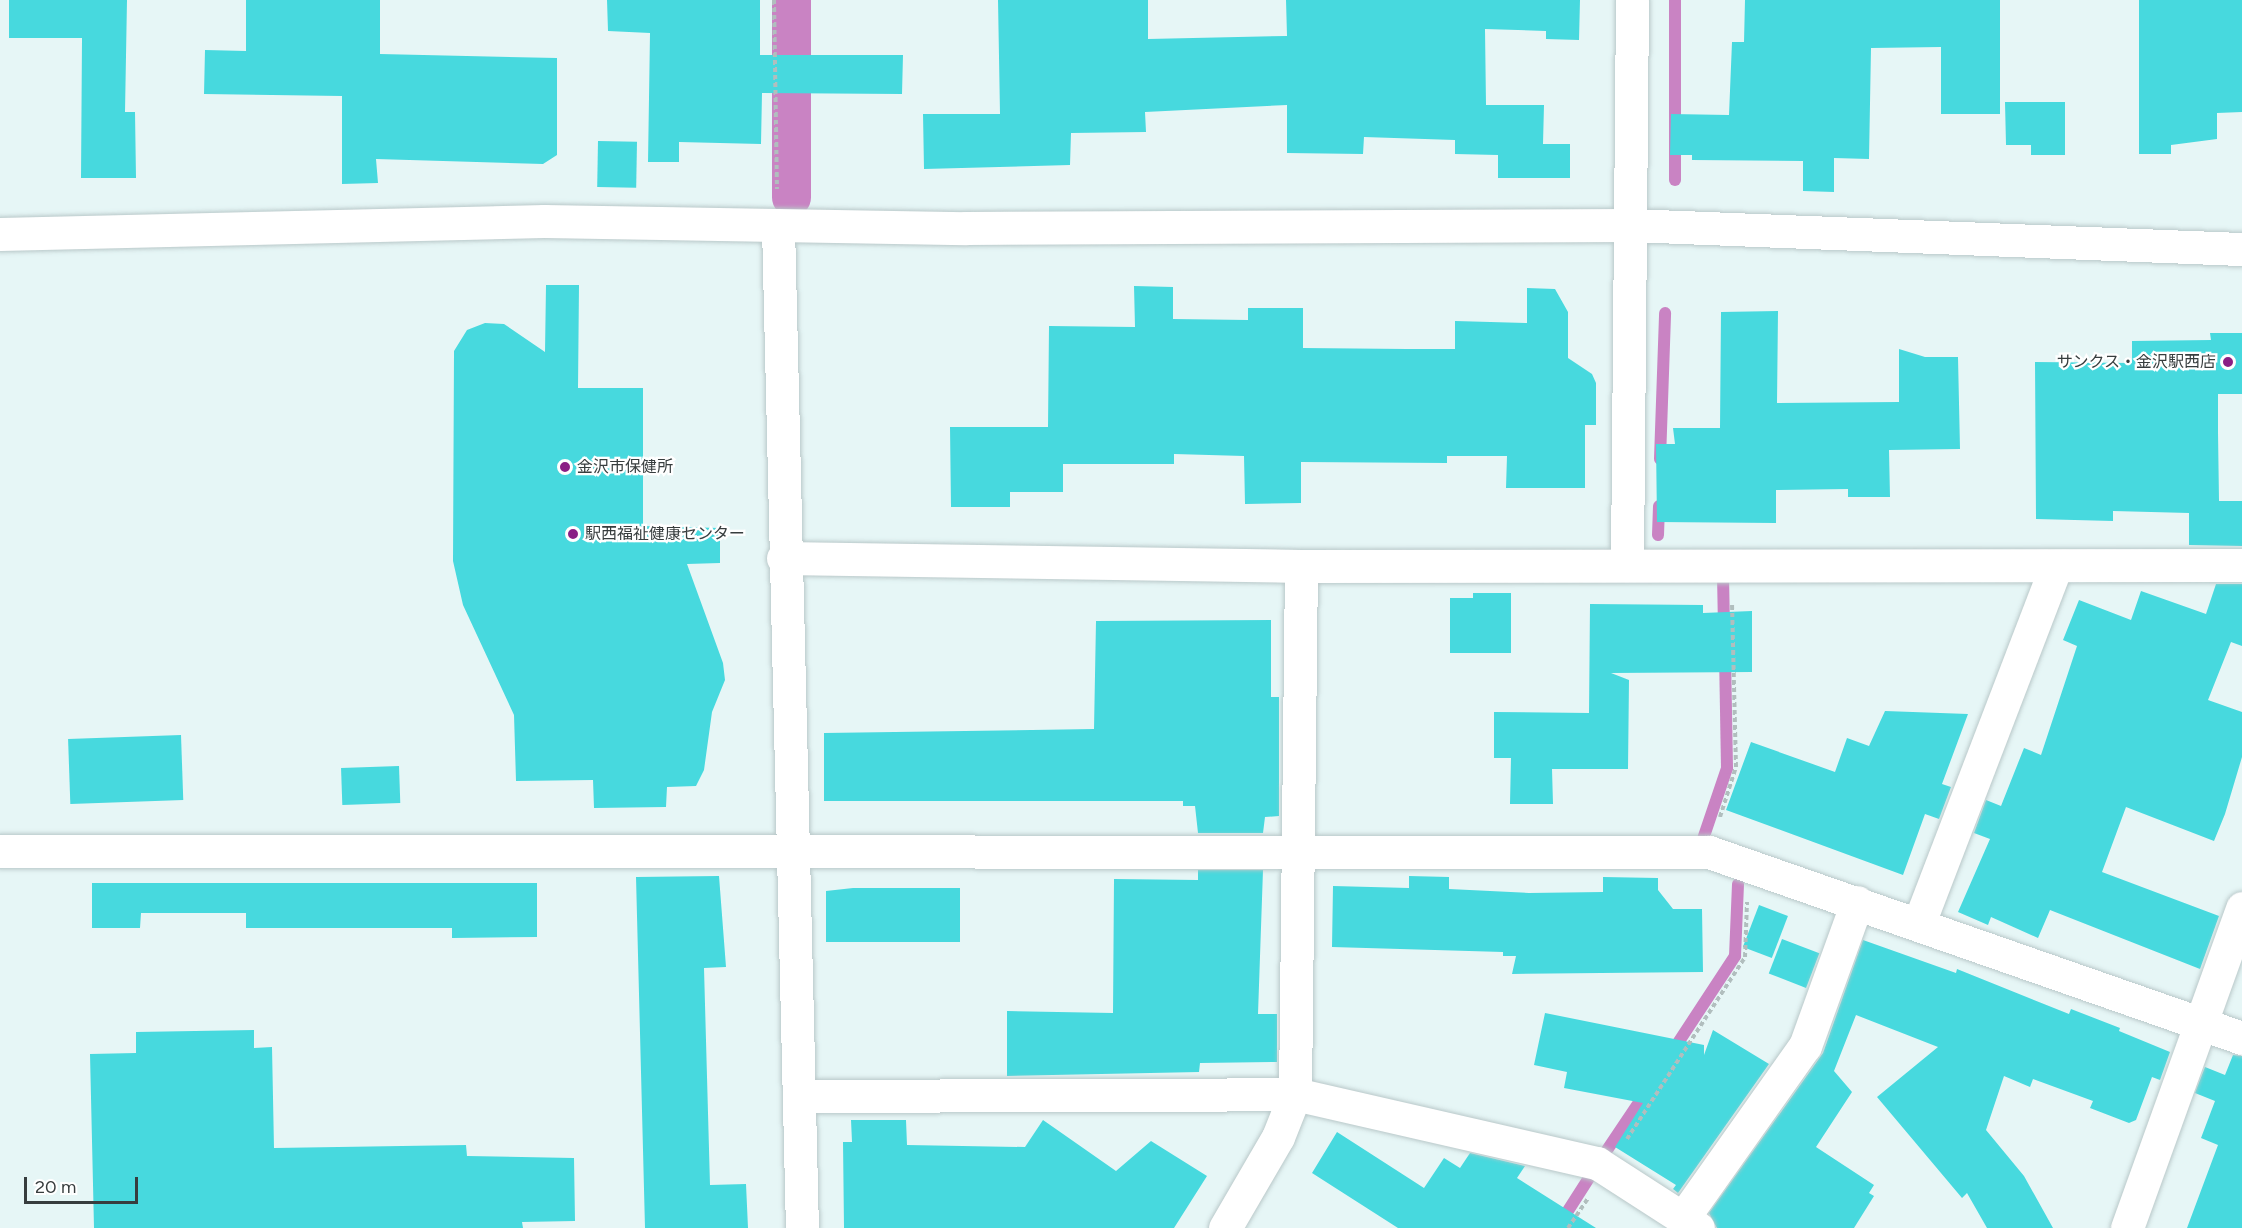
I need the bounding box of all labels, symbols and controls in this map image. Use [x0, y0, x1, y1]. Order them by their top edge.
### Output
place label: サンクス・金沢駅西店 [2056, 352, 2216, 372]
marker: サンクス・金沢駅西店 [2221, 355, 2235, 369]
place label: 金沢市保健所 [577, 457, 673, 477]
marker: 金沢市保健所 [558, 460, 572, 474]
place label: 駅西福祉健康センター [585, 524, 745, 544]
marker: 駅西福祉健康センター [566, 527, 580, 541]
scale bar [27, 1165, 141, 1203]
text: 20 m [35, 1176, 76, 1198]

